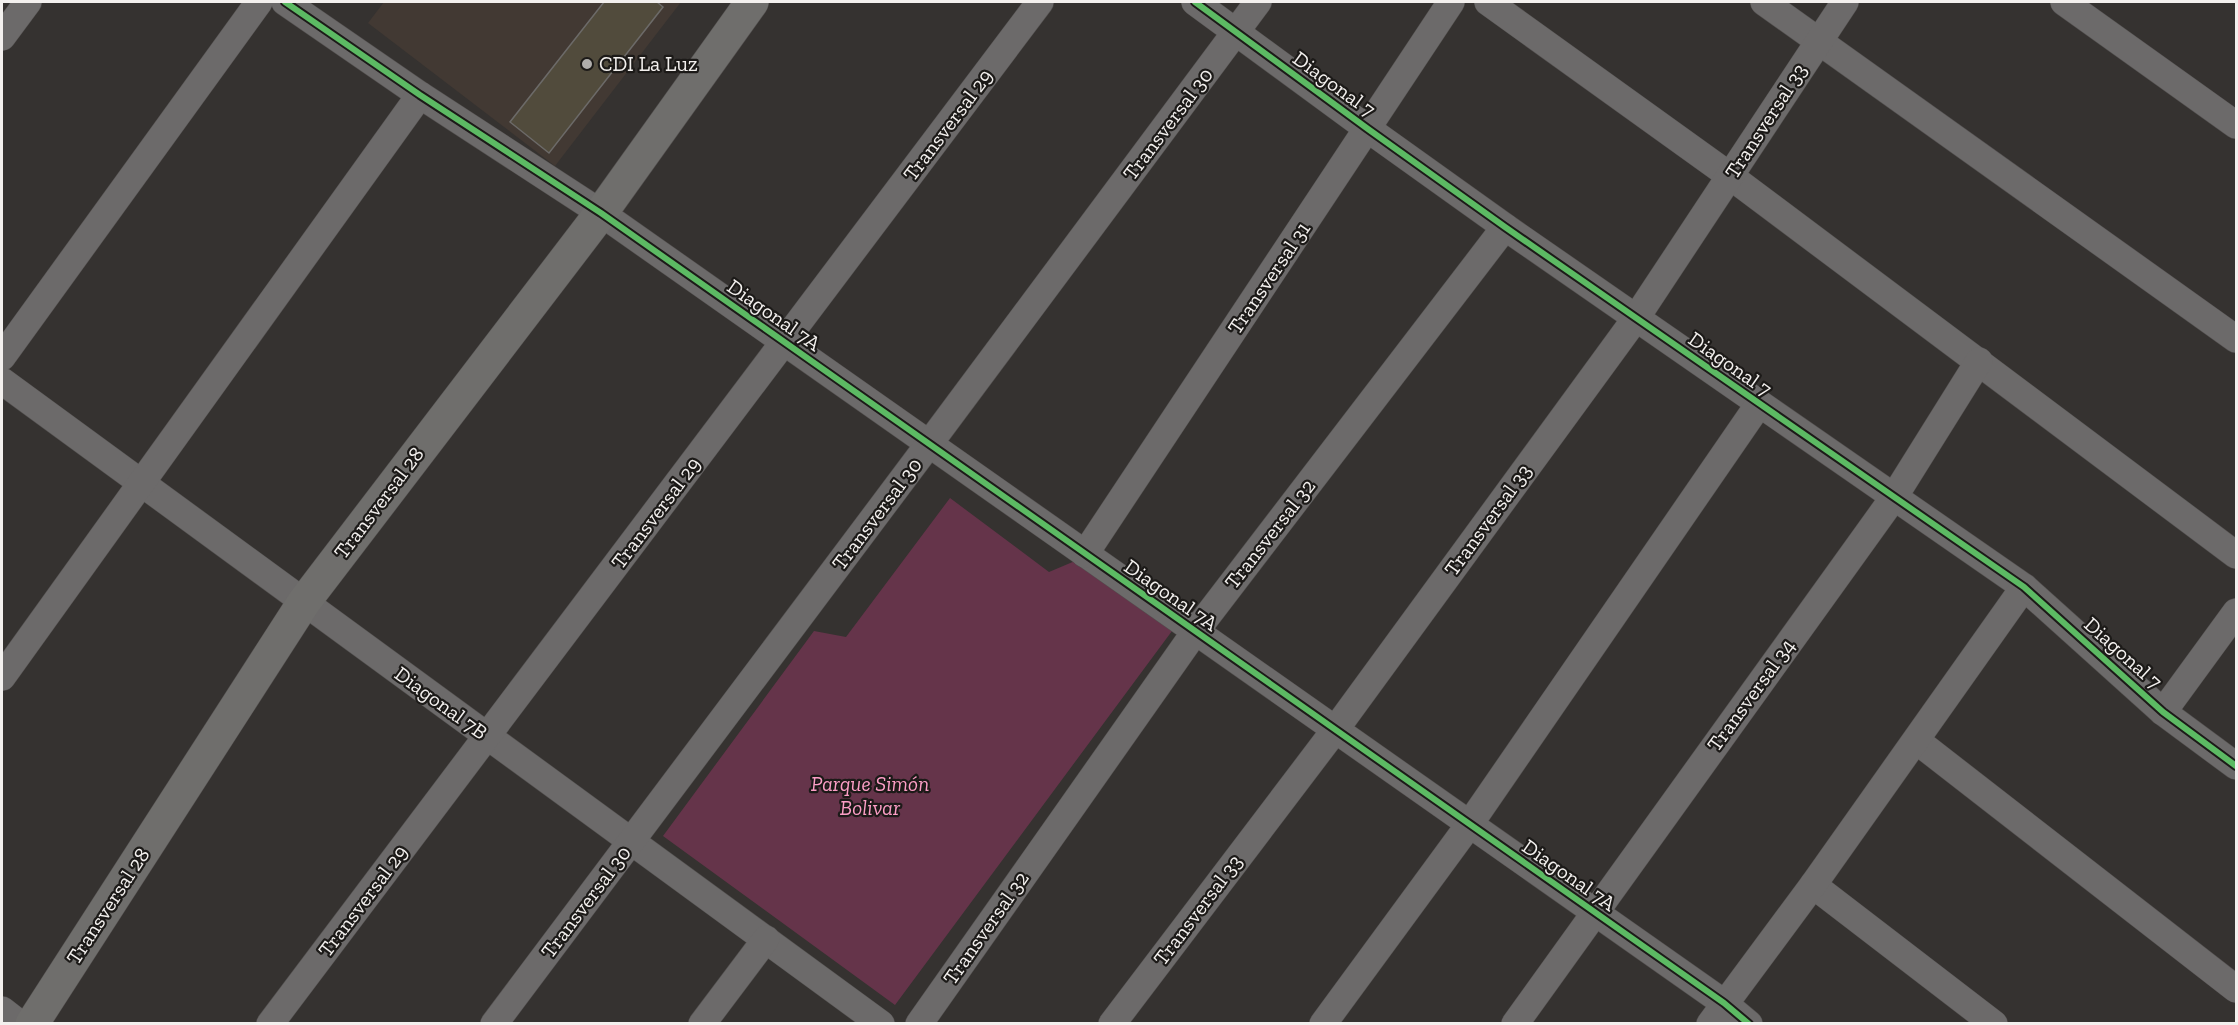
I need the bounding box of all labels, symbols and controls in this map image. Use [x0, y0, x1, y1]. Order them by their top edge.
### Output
street label: Diagonal 7 [1288, 45, 1380, 122]
place label: CDI La Luz [599, 51, 698, 76]
marker: CDI La Luz [580, 57, 594, 71]
street label: Transversal 33 [1719, 59, 1812, 183]
street label: Transversal 30 [1117, 63, 1218, 185]
street label: Transversal 29 [897, 64, 998, 186]
street label: Transversal 31 [1222, 217, 1315, 339]
street label: Diagonal 7A [723, 273, 826, 356]
street label: Diagonal 7 [1684, 326, 1777, 401]
street label: Transversal 28 [328, 442, 429, 564]
street label: Transversal 29 [605, 452, 706, 574]
street label: Transversal 30 [826, 453, 927, 575]
street label: Transversal 33 [1439, 459, 1537, 581]
street label: Transversal 32 [1219, 474, 1320, 594]
street label: Diagonal 7A [1120, 553, 1223, 636]
street label: Diagonal 7 [2079, 611, 2167, 694]
street label: Transversal 34 [1701, 633, 1800, 756]
street label: Diagonal 7B [390, 661, 492, 745]
park label: Parque Simón Bolivar [811, 771, 929, 820]
street label: Diagonal 7A [1518, 833, 1621, 916]
street label: Transversal 29 [312, 840, 413, 962]
street label: Transversal 30 [535, 841, 636, 963]
street label: Transversal 28 [61, 843, 154, 969]
street label: Transversal 33 [1148, 849, 1247, 970]
street label: Transversal 32 [937, 866, 1034, 989]

